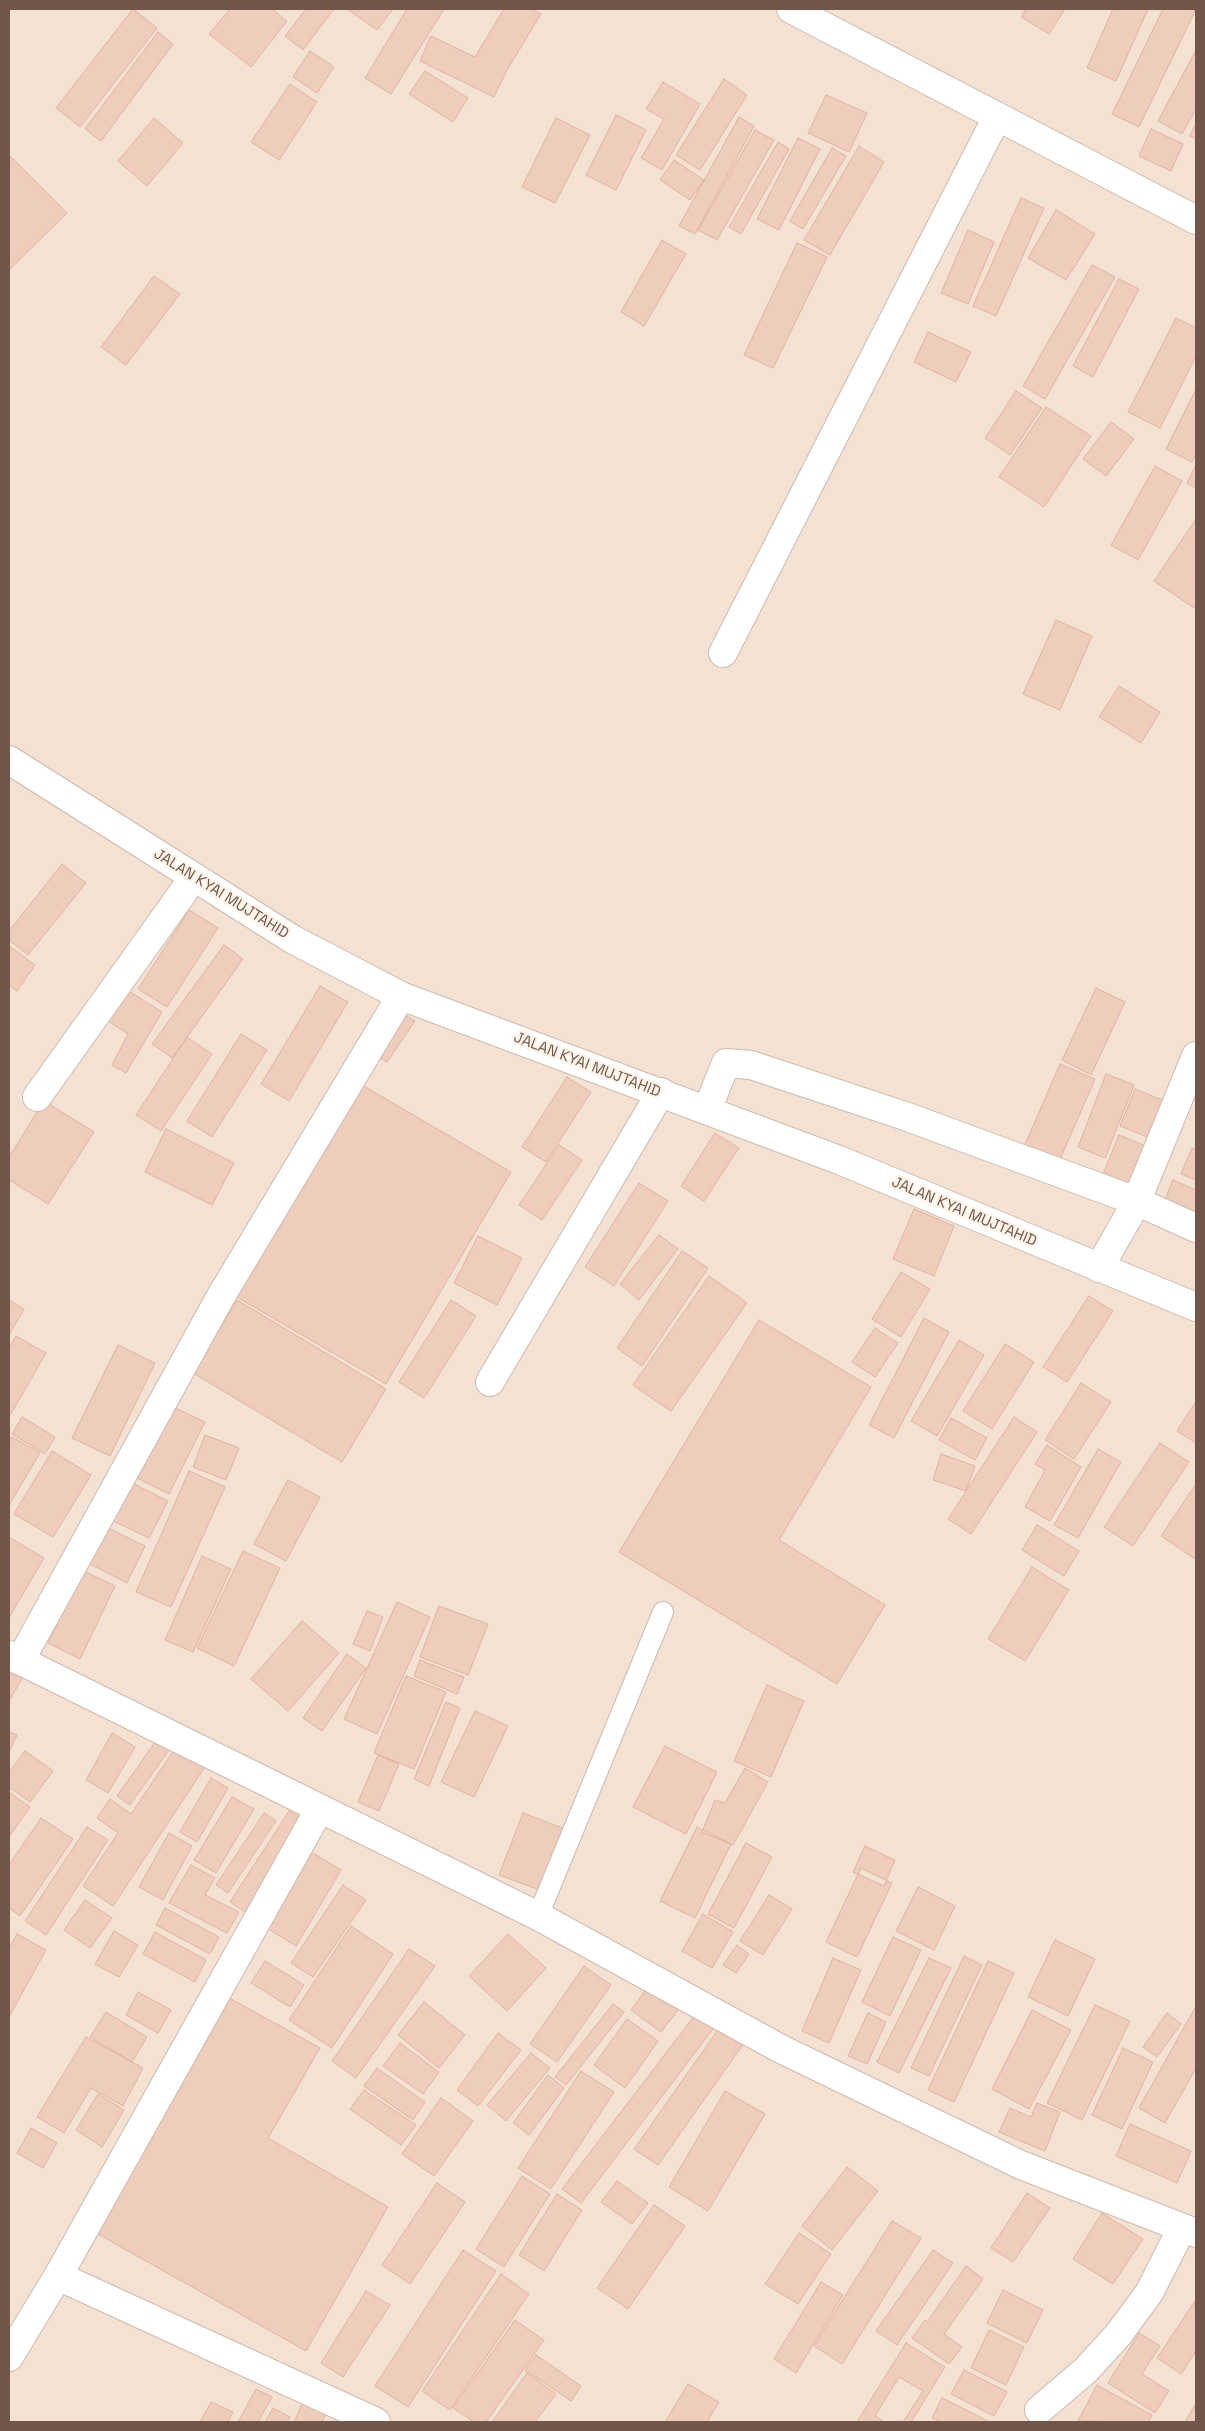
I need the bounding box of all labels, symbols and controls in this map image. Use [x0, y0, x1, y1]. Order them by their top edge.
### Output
street label: JALAN KYAI MUJTAHID [150, 845, 292, 943]
street label: JALAN KYAI MUJTAHID [511, 1029, 663, 1101]
street label: JALAN KYAI MUJTAHID [889, 1173, 1039, 1251]

